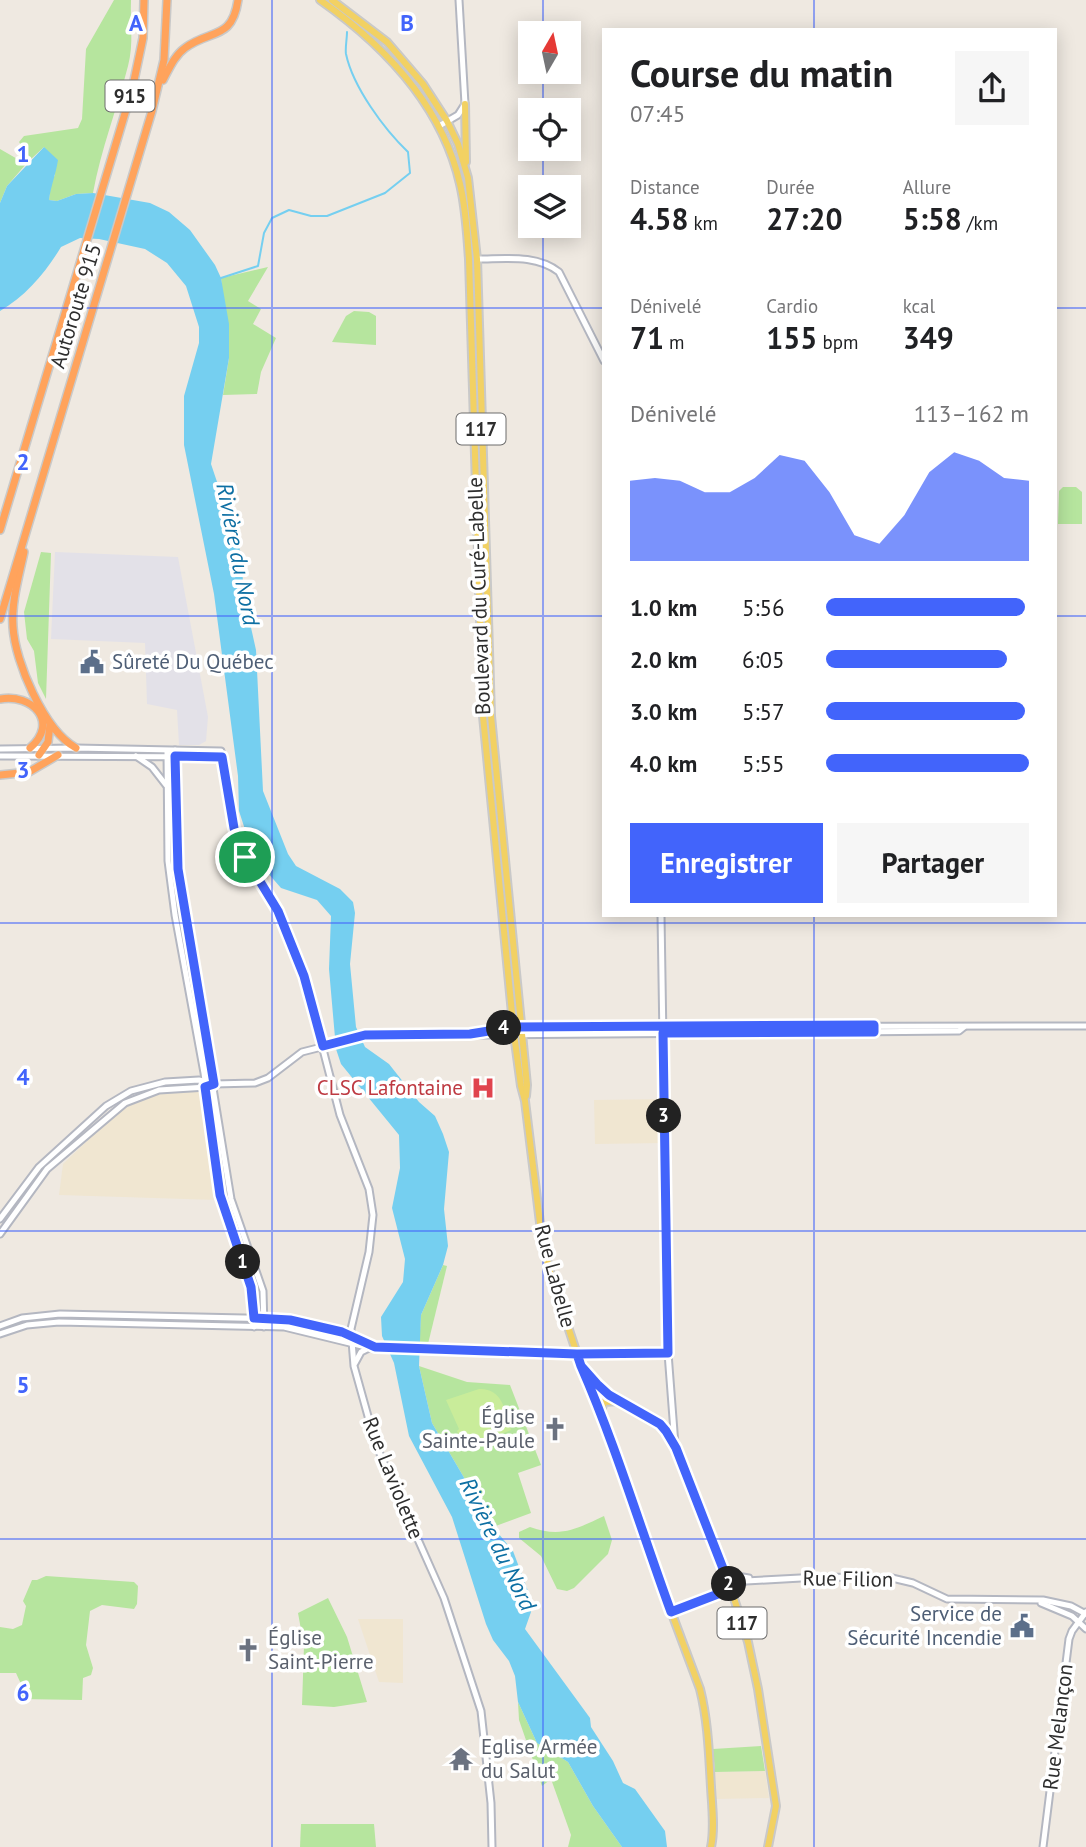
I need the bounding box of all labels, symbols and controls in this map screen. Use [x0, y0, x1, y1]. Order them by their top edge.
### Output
text: A [129, 8, 143, 37]
text: B [400, 8, 414, 37]
north arrow [518, 21, 581, 84]
map controls [518, 21, 581, 238]
text: Course du matin [630, 48, 893, 97]
button: share [955, 51, 1029, 125]
road number: 915 [106, 80, 154, 111]
button: locate [518, 98, 581, 161]
text: 07:45 [630, 99, 685, 128]
text: 1 [16, 139, 30, 168]
button: layers [518, 175, 581, 238]
text: Distance [630, 175, 700, 199]
text: Durée [766, 175, 815, 199]
text: Allure [903, 175, 951, 199]
text: 4.58 [630, 199, 688, 238]
text: 27:20 [766, 199, 842, 238]
text: 5:58 [903, 199, 962, 238]
text: km [688, 211, 718, 235]
text: /km [962, 211, 998, 235]
street label: Autoroute 915 [44, 240, 107, 371]
text: Dénivelé [630, 294, 701, 318]
text: Cardio [766, 294, 818, 318]
text: kcal [903, 294, 935, 318]
text: 71 [630, 318, 664, 357]
text: 155 [766, 318, 817, 357]
text: 349 [903, 318, 954, 357]
text: m [664, 330, 685, 354]
text: bpm [817, 330, 858, 354]
text: Dénivelé [630, 399, 716, 428]
text: 113–162 m [914, 399, 1029, 428]
road number: 117 [456, 414, 505, 444]
text: 2 [16, 447, 30, 476]
street label: Boulevard du Curé-Labelle [461, 477, 496, 715]
water label: Rivière du Nord [210, 480, 267, 629]
text: 1.0 km [630, 593, 697, 622]
text: 5:56 [742, 593, 785, 622]
text: 2.0 km [630, 645, 697, 674]
text: 6:05 [742, 645, 785, 674]
public building icon: Sûreté Du Québec [78, 648, 106, 676]
place label: Sûreté Du Québec [112, 648, 274, 675]
text: 3.0 km [630, 697, 697, 726]
text: 5:57 [742, 697, 785, 726]
text: 4.0 km [630, 749, 697, 778]
text: 5:55 [742, 749, 785, 778]
text: 3 [16, 755, 30, 784]
button: Enregistrer [630, 823, 823, 903]
button: Partager [837, 823, 1029, 903]
pin [215, 827, 275, 887]
icon: arrive [226, 838, 264, 876]
pin: 4 [486, 1010, 522, 1046]
text: 4 [498, 1015, 509, 1039]
text: 4 [16, 1062, 30, 1091]
place label: CLSC Lafontaine [317, 1074, 463, 1101]
hospital icon: CLSC Lafontaine [469, 1074, 497, 1102]
pin: 3 [646, 1098, 682, 1134]
text: 3 [658, 1103, 669, 1127]
street label: Rue Labelle [529, 1221, 582, 1330]
pin: 1 [226, 1244, 260, 1280]
text: 1 [237, 1249, 248, 1273]
text: 5 [16, 1370, 30, 1399]
place label: Église Sainte-Paule [422, 1403, 535, 1454]
street label: Rue Laviolette [357, 1413, 430, 1543]
church icon: Église Sainte-Paule [541, 1415, 569, 1443]
water label: Rivière du Nord [454, 1472, 544, 1616]
street label: Rue Filion [802, 1564, 894, 1593]
pin: 2 [712, 1566, 746, 1602]
text: 2 [723, 1571, 734, 1595]
place label: Service de Sécurité Incendie [847, 1600, 1002, 1651]
road number: 117 [718, 1608, 766, 1638]
public building icon: Service de Sécurité Incendie [1008, 1612, 1036, 1640]
place label: Église Saint-Pierre [268, 1624, 374, 1675]
church icon: Église Saint-Pierre [234, 1636, 262, 1664]
street label: Rue Melançon [1036, 1662, 1079, 1792]
text: 6 [16, 1678, 30, 1707]
place label: Eglise Armée du Salut [481, 1733, 597, 1784]
temple icon: Eglise Armée du Salut [447, 1745, 475, 1773]

